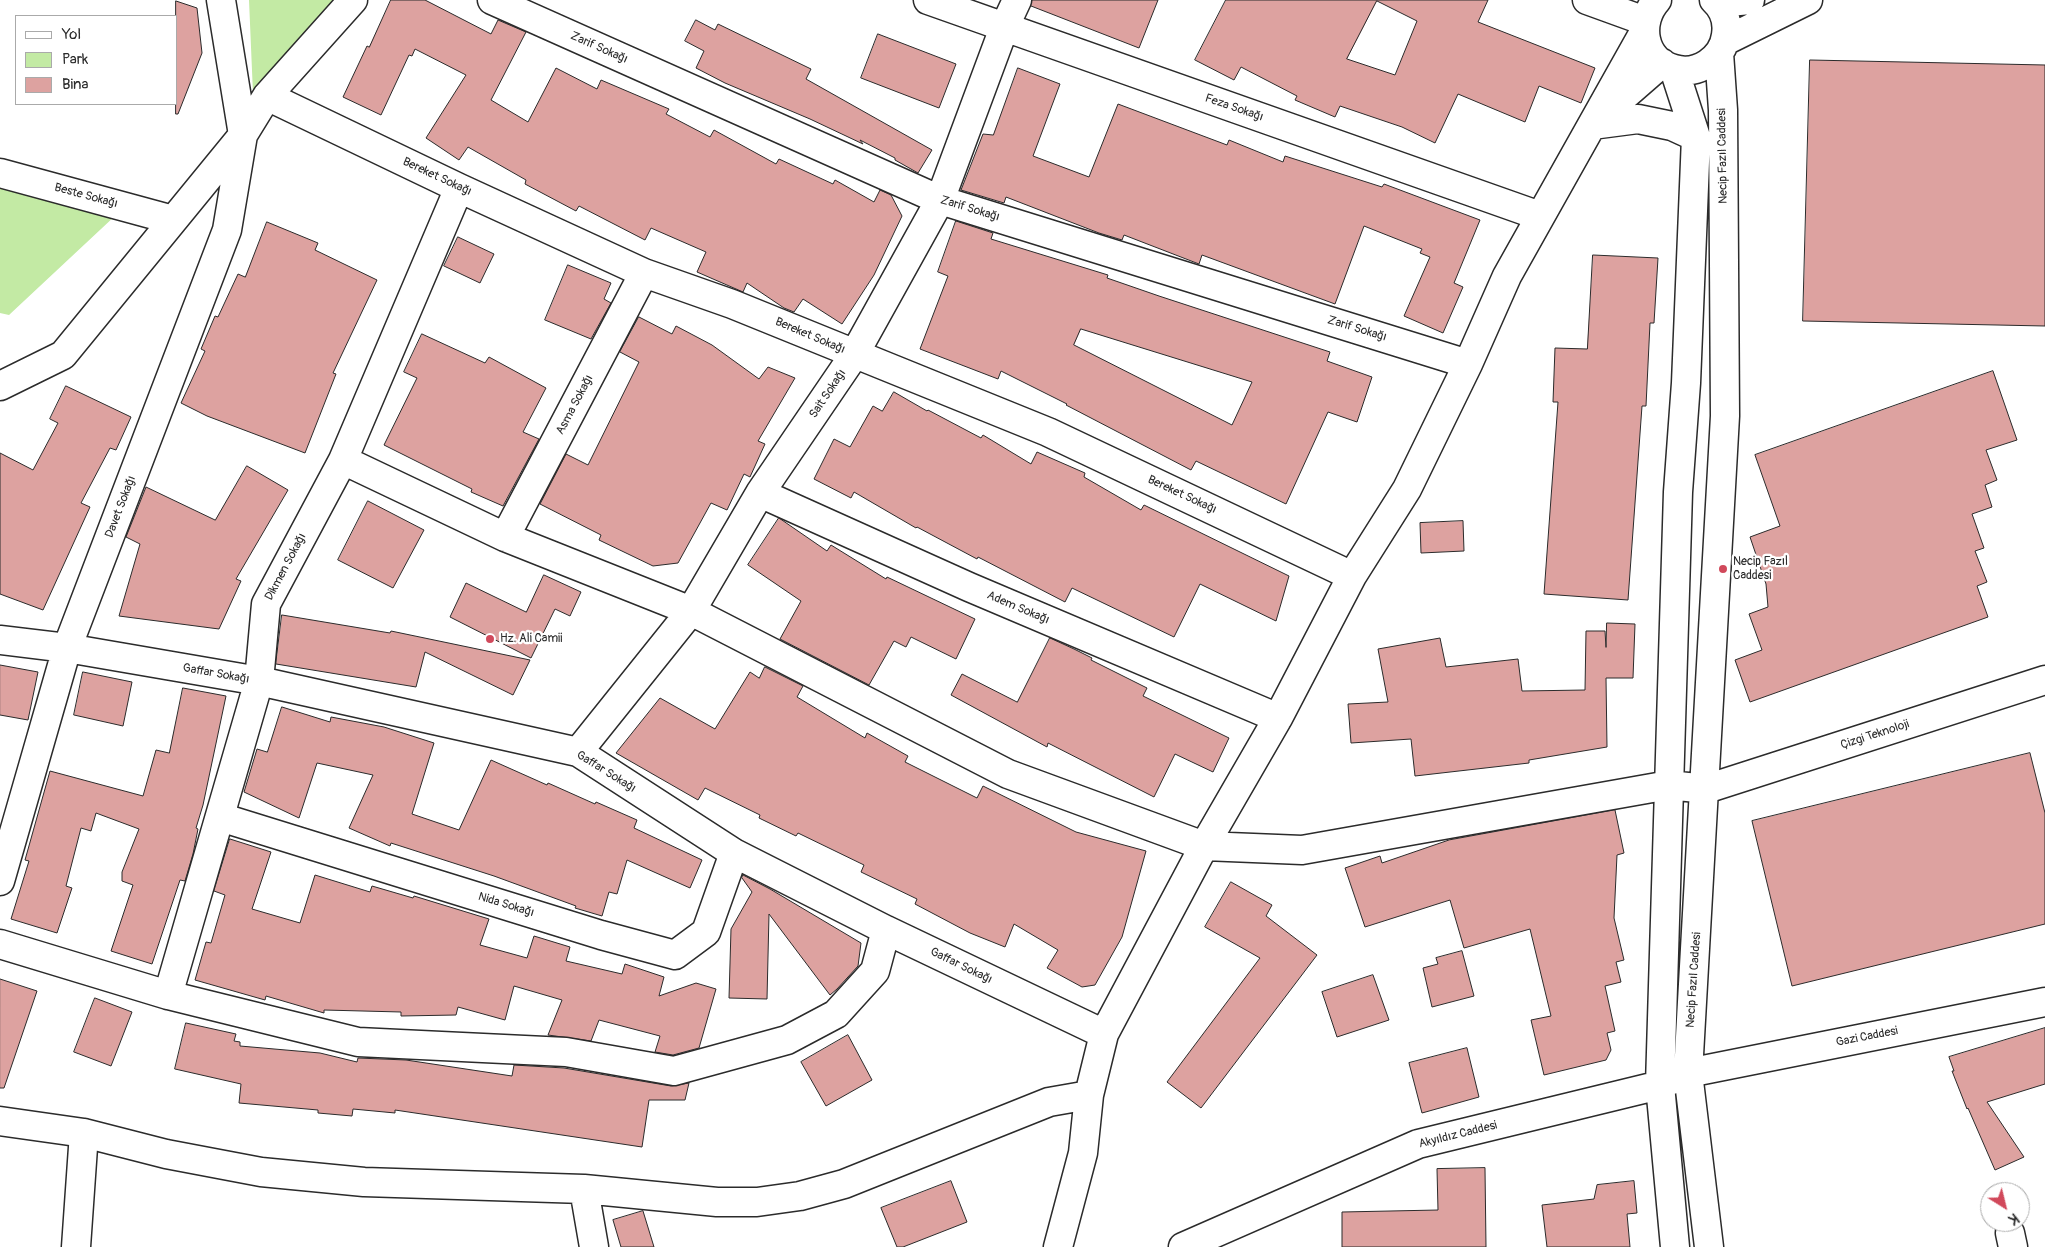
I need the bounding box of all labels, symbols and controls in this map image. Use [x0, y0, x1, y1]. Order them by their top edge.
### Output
legend [15, 15, 178, 105]
text: Yol [62, 25, 81, 44]
street label: Zarif Sokağı [568, 29, 630, 67]
text: Park [62, 50, 88, 69]
text: Bina [62, 75, 88, 94]
street label: Feza Sokağı [1203, 91, 1265, 125]
street label: Necip Fazıl Caddesi [1715, 108, 1731, 204]
street label: Bereket Sokağı [400, 155, 474, 199]
street label: Beste Sokağı [53, 181, 119, 211]
street label: Zarif Sokağı [939, 193, 1001, 225]
street label: Zarif Sokağı [1326, 313, 1388, 345]
street label: Bereket Sokağı [773, 315, 847, 357]
street label: Sait Sokağı [806, 367, 850, 421]
street label: Asma Sokağı [553, 373, 597, 437]
street label: Bereket Sokağı [1145, 473, 1219, 517]
street label: Davet Sokağı [103, 474, 139, 540]
street label: Dikmen Sokağı [262, 531, 310, 603]
place label: Necip Fazıl Caddesi [1733, 555, 1788, 583]
marker: Necip Fazıl Caddesi [1717, 563, 1729, 575]
street label: Adem Sokağı [985, 588, 1051, 628]
place label: Hz. Ali Camii [500, 632, 562, 646]
marker: Hz. Ali Camii [484, 633, 496, 645]
street label: Gaffar Sokağı [182, 661, 250, 687]
street label: Çizgi Teknoloji [1839, 717, 1911, 753]
street label: Gaffar Sokağı [574, 748, 638, 796]
street label: Nida Sokağı [476, 890, 536, 920]
street label: Necip Fazıl Caddesi [1683, 932, 1705, 1028]
street label: Gaffar Sokağı [928, 945, 994, 987]
street label: Gazi Caddesi [1835, 1024, 1899, 1050]
street label: Akyıldız Caddesi [1417, 1118, 1499, 1152]
north arrow [1980, 1182, 2030, 1232]
text: K [2005, 1209, 2022, 1228]

